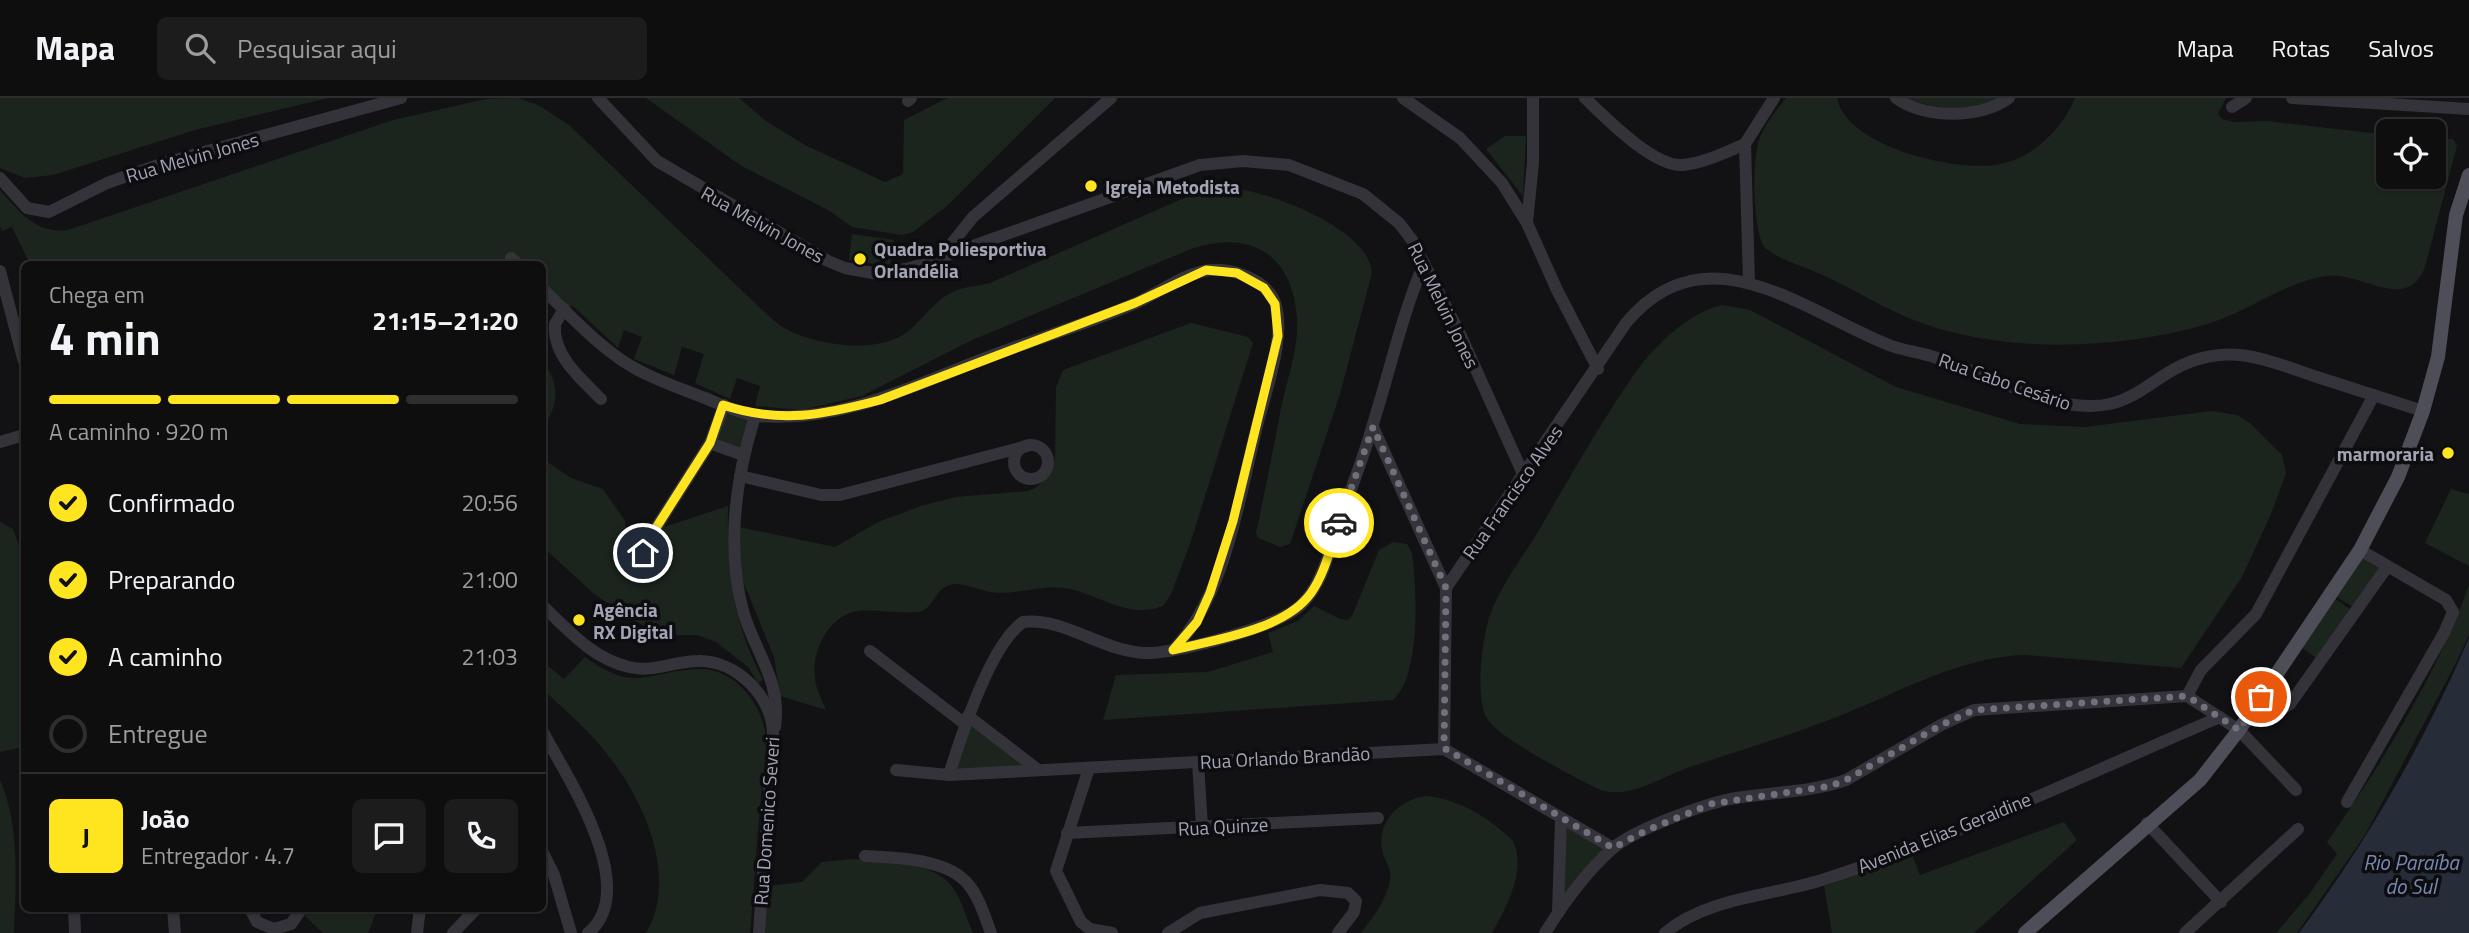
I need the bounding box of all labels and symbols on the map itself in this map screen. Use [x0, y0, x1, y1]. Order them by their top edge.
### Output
street label: Rua Melvin Jones [122, 124, 262, 190]
place label: Igreja Metodista [1105, 172, 1240, 201]
street label: Rua Melvin Jones [696, 178, 830, 270]
marker: Igreja Metodista [1083, 178, 1099, 194]
place label: Quadra Poliesportiva Orlandélia [874, 234, 1047, 285]
street label: Rua Melvin Jones [1401, 237, 1487, 373]
marker: Quadra Poliesportiva Orlandélia [852, 251, 868, 267]
street label: Rua Cabo Cesário [1935, 345, 2075, 417]
street label: Rua Francisco Alves [1455, 419, 1569, 565]
place label: marmoraria [2337, 439, 2434, 468]
marker: marmoraria [2440, 445, 2456, 461]
courier [1304, 488, 1374, 558]
pin [613, 523, 673, 583]
place label: Agência RX Digital [593, 595, 673, 646]
marker: Agência RX Digital [571, 612, 587, 628]
pin [2231, 667, 2291, 727]
street label: Rua Domenico Severi [746, 736, 786, 906]
street label: Rua Orlando Brandão [1199, 738, 1371, 776]
street label: Avenida Elias Geraidine [1853, 784, 2035, 880]
street label: Rua Quinze [1177, 809, 1269, 843]
water label: Rio Paraíba do Sul [2363, 846, 2460, 902]

